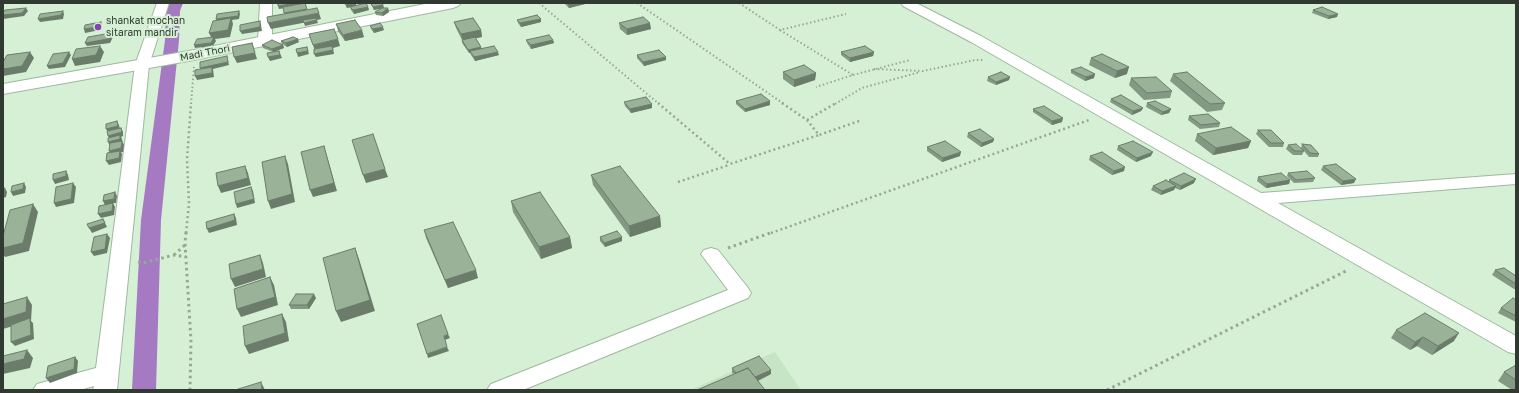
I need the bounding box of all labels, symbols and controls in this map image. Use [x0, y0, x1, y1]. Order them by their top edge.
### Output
place label: shankat mochan sitaram mandir [106, 15, 185, 38]
marker: shankat mochan sitaram mandir [93, 22, 103, 32]
street label: Madi Thori [179, 42, 231, 64]

